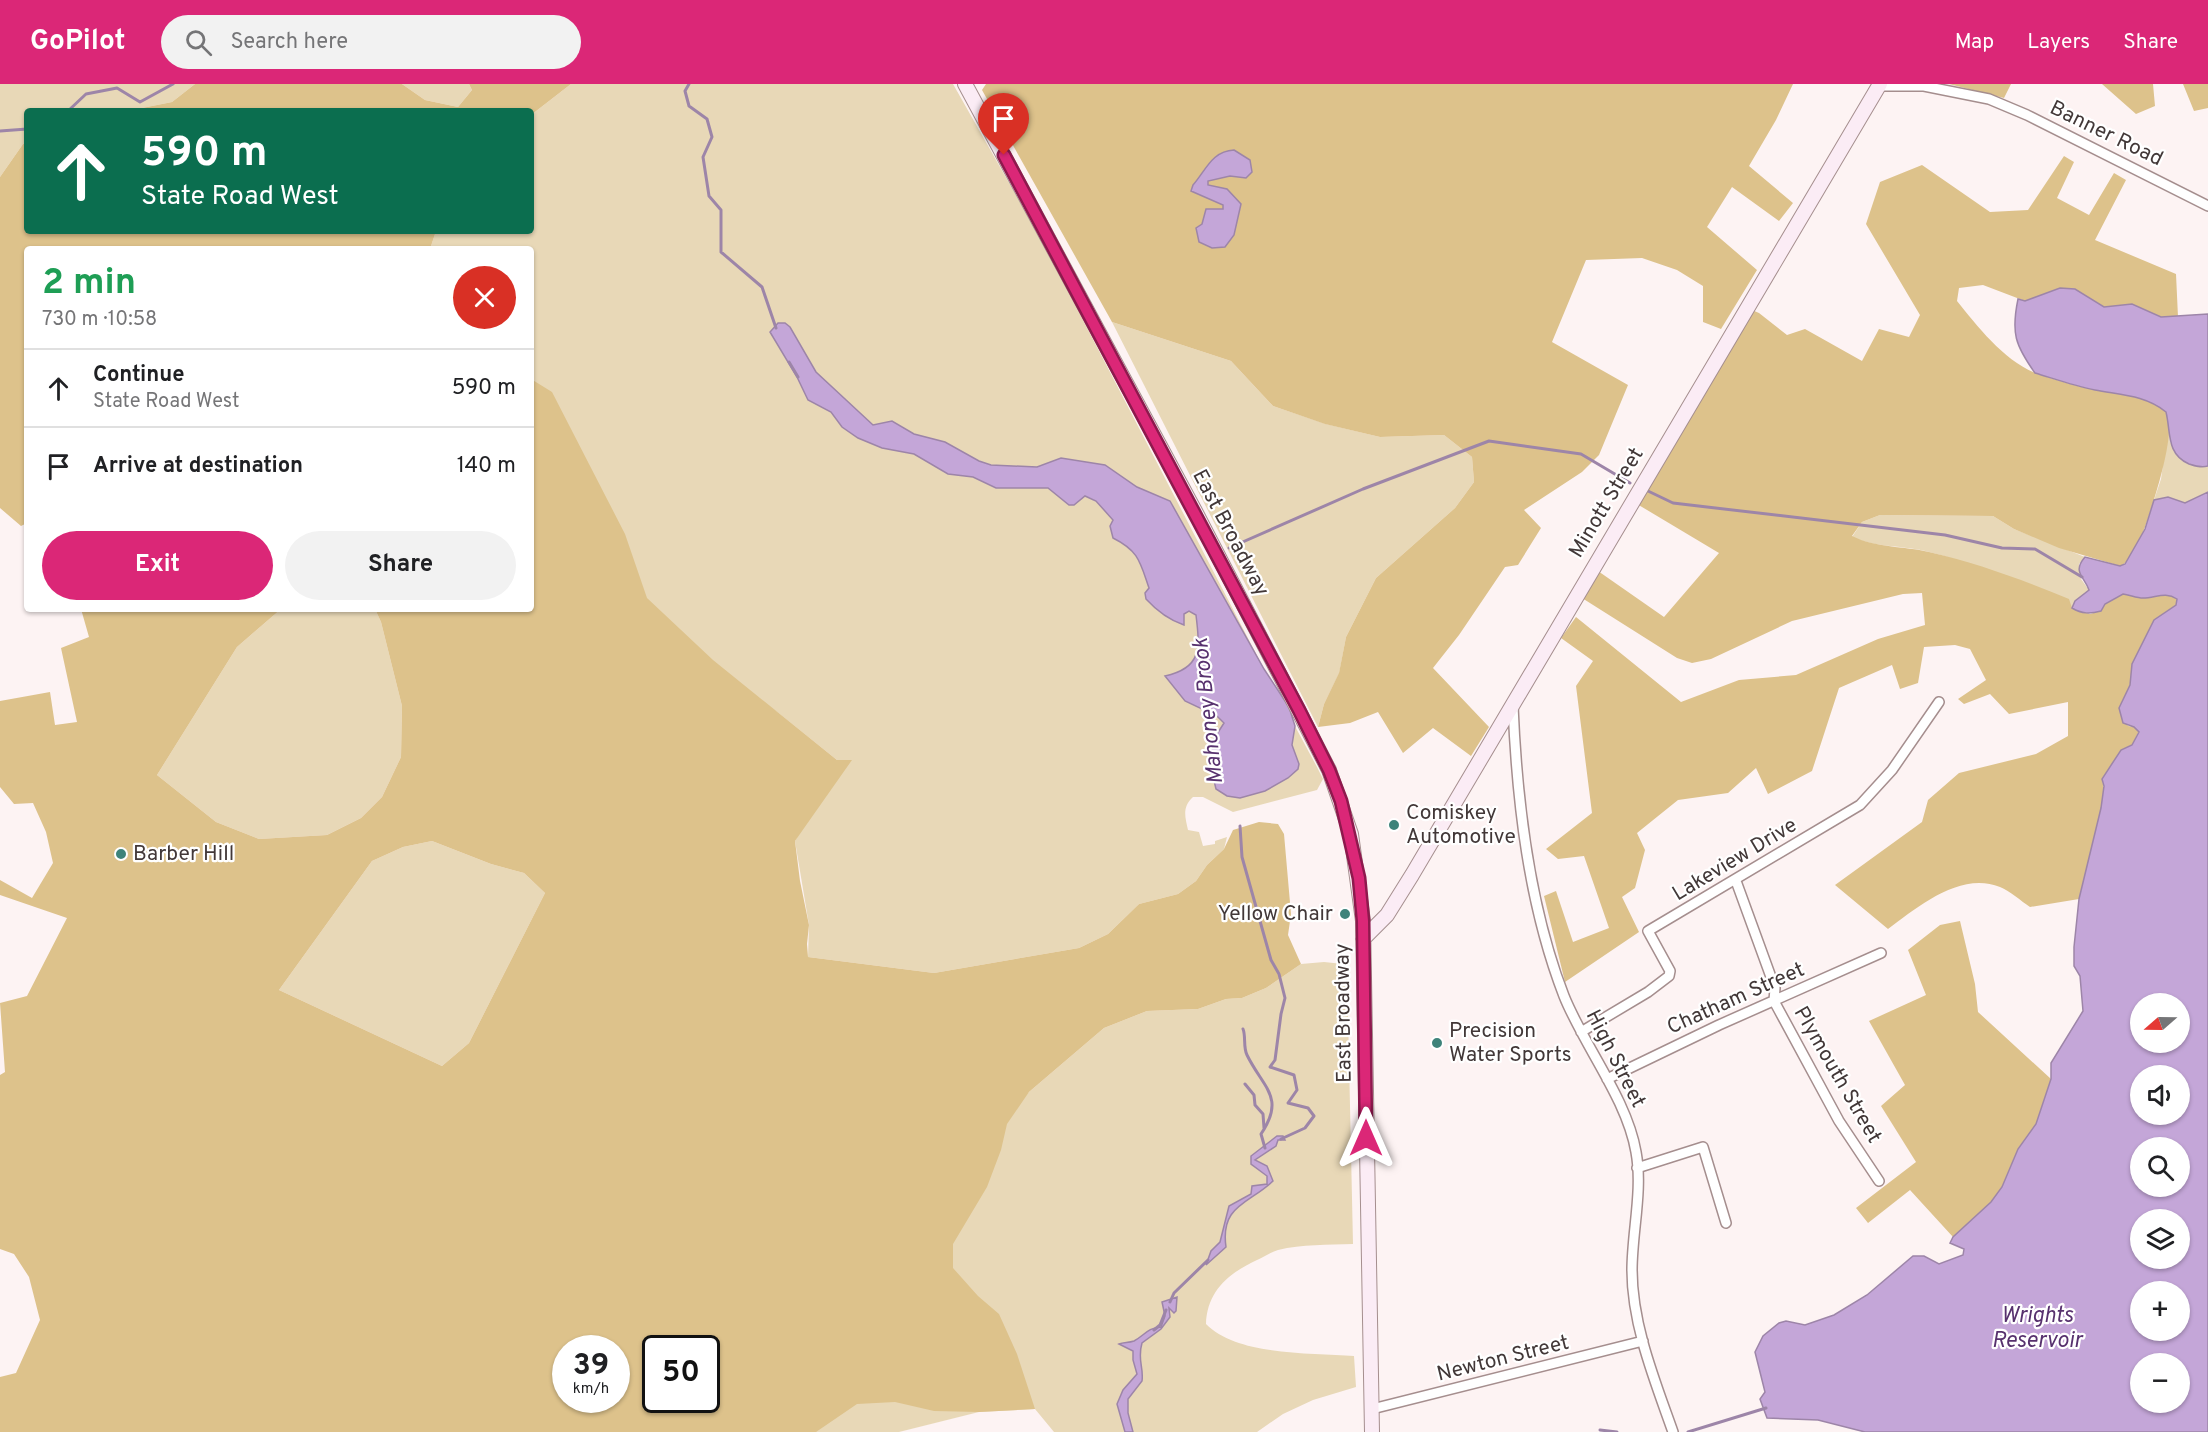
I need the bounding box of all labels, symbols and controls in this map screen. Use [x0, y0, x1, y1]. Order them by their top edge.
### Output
search box [161, 15, 581, 69]
text: GoPilot [30, 24, 125, 60]
icon: search [182, 26, 215, 59]
text: Search here [230, 29, 348, 56]
text: Map [1955, 29, 1994, 56]
text: Layers [2027, 29, 2090, 56]
text: Share [2123, 29, 2178, 56]
pin [978, 93, 1029, 155]
street label: Banner Road [2045, 95, 2167, 173]
icon: arrive [987, 102, 1020, 135]
text: 590 m [141, 128, 268, 181]
icon: ahead [42, 132, 120, 210]
text: State Road West [141, 180, 339, 214]
text: 2 min [42, 261, 136, 307]
button: close [453, 266, 516, 329]
text: 730 m · 10:58 [42, 307, 157, 333]
text: Continue [93, 362, 184, 389]
icon: ahead [42, 372, 75, 405]
text: 590 m [452, 375, 516, 402]
text: State Road West [93, 389, 239, 415]
street label: Minott Street [1563, 443, 1651, 563]
icon: arrive [42, 450, 75, 483]
text: Arrive at destination [93, 453, 303, 480]
text: 140 m [457, 453, 516, 480]
street label: East Broadway [1185, 465, 1275, 601]
button: Exit [42, 531, 273, 600]
button: Share [285, 531, 516, 600]
water label: Mahoney Brook [1188, 636, 1230, 785]
place label: Comiskey Automotive [1406, 800, 1516, 851]
street label: Lakeview Drive [1668, 812, 1802, 908]
marker: Comiskey Automotive [1387, 818, 1401, 832]
place label: Barber Hill [133, 841, 234, 868]
marker: Barber Hill [114, 847, 128, 861]
place label: Yellow Chair [1218, 901, 1333, 928]
marker: Yellow Chair [1338, 907, 1352, 921]
street label: East Broadway [1329, 943, 1359, 1083]
street label: Chatham Street [1663, 957, 1809, 1041]
north arrow [2130, 993, 2190, 1053]
map controls [2130, 993, 2190, 1413]
street label: Plymouth Street [1787, 1002, 1887, 1148]
street label: High Street [1579, 1005, 1651, 1113]
place label: Precision Water Sports [1449, 1018, 1572, 1069]
marker: Precision Water Sports [1430, 1036, 1444, 1050]
button: sound [2130, 1065, 2190, 1125]
position arrow [1334, 1106, 1398, 1170]
button: search [2130, 1137, 2190, 1197]
button: layers [2130, 1209, 2190, 1269]
button: + [2130, 1281, 2190, 1341]
water label: Wrights Reservoir [1992, 1303, 2084, 1355]
street label: Newton Street [1434, 1330, 1572, 1388]
speed limit sign: 50 [642, 1335, 720, 1413]
text: 39 [573, 1348, 609, 1385]
button: − [2130, 1353, 2190, 1413]
text: km/h [573, 1380, 609, 1399]

